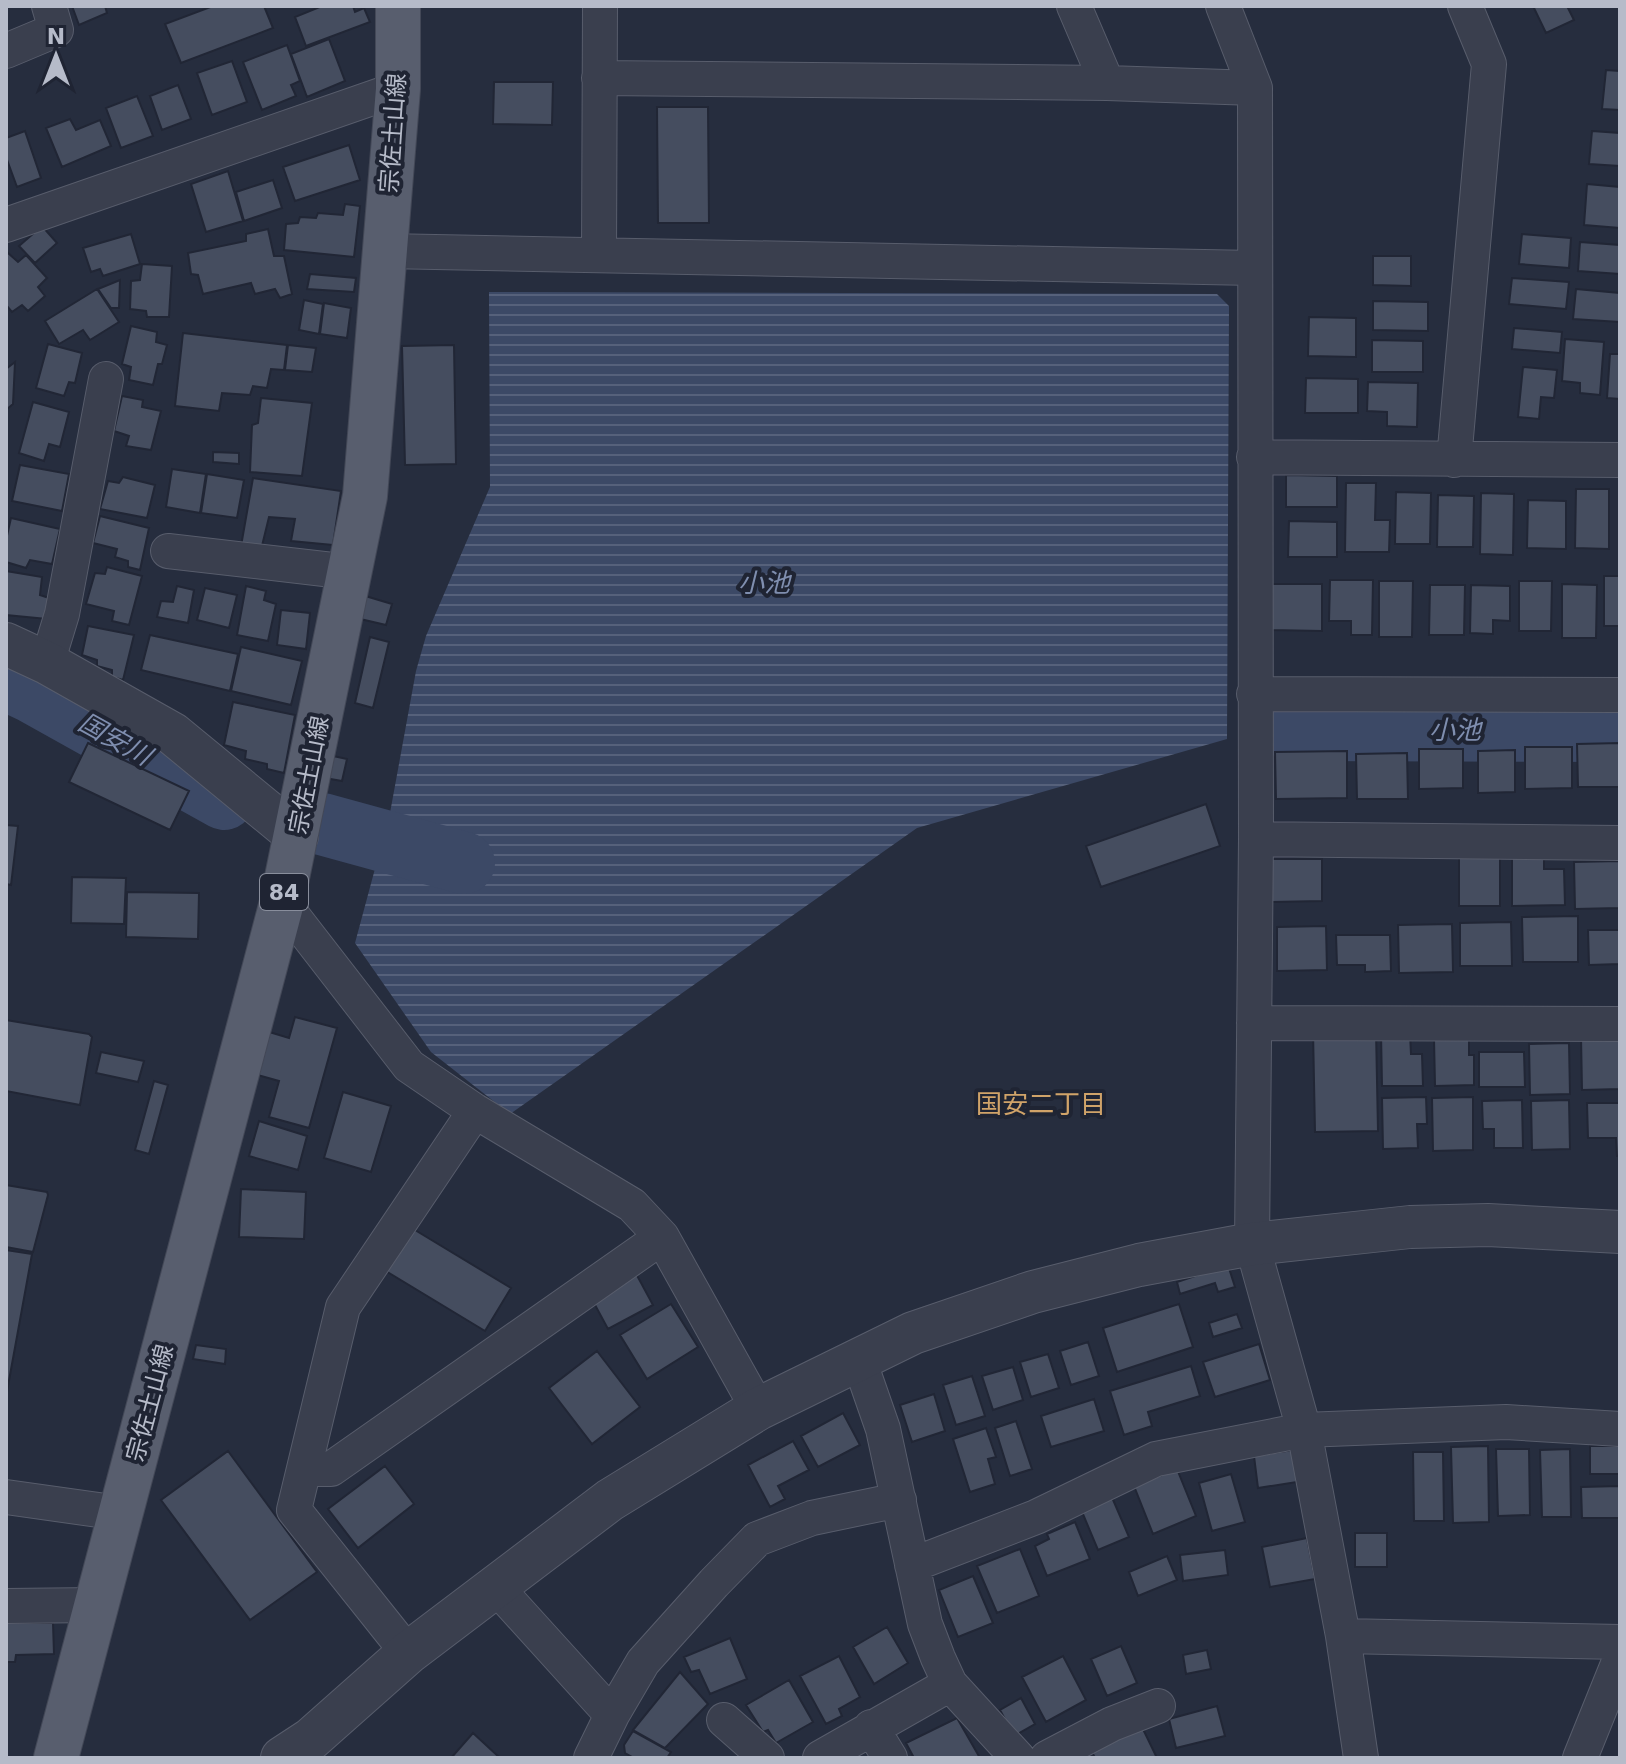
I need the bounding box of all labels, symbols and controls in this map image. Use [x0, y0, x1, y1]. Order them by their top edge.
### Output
north arrow [16, 16, 96, 96]
text: N [47, 24, 65, 49]
street label: 宗佐土山線 [375, 72, 411, 194]
water label: 小池 [738, 568, 793, 598]
water label: 国安川 [74, 707, 159, 772]
street label: 宗佐土山線 [284, 713, 334, 837]
water label: 小池 [1429, 715, 1484, 745]
road number: 84 [260, 874, 308, 910]
district label: 国安二丁目 [976, 1089, 1106, 1119]
street label: 宗佐土山線 [121, 1341, 179, 1465]

